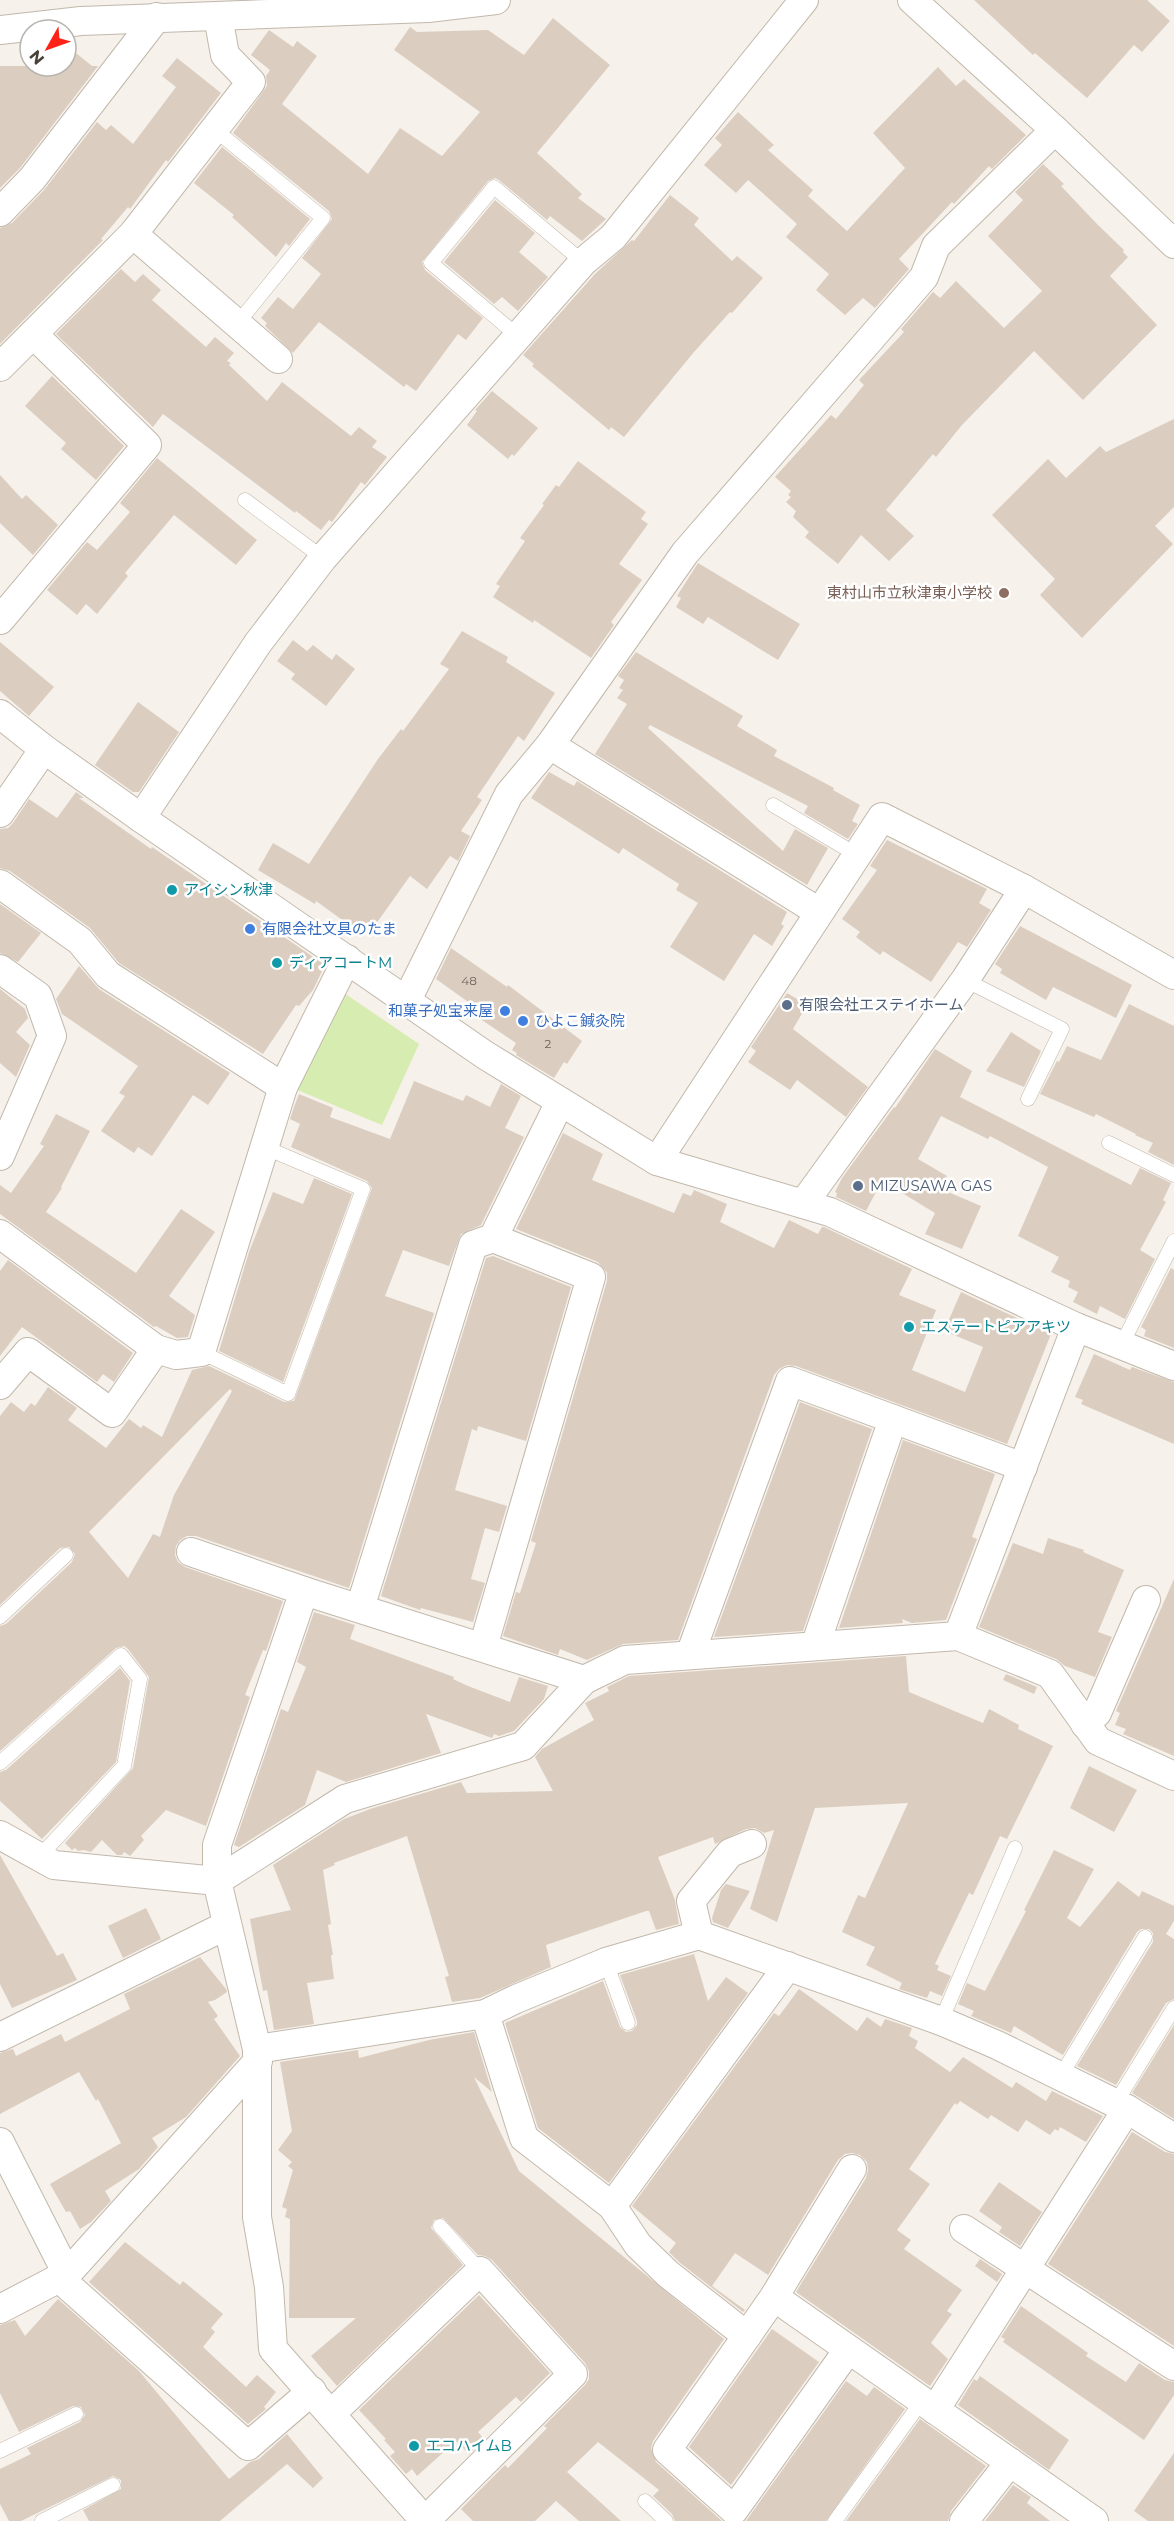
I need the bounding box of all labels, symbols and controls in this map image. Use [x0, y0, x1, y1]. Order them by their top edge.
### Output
north arrow [18, 18, 78, 78]
text: N [25, 46, 48, 68]
place label: 東村山市立秋津東小学校 [827, 583, 992, 602]
marker: 東村山市立秋津東小学校 [997, 586, 1011, 600]
place label: アイシン秋津 [184, 880, 273, 899]
marker: アイシン秋津 [165, 883, 179, 897]
place label: 有限会社文具のたま [262, 919, 397, 938]
marker: 有限会社文具のたま [243, 922, 257, 936]
place label: ディアコートM [289, 953, 392, 972]
marker: ディアコートM [270, 956, 284, 970]
house number: 48 [461, 973, 477, 988]
place label: 有限会社エステイホーム [799, 995, 964, 1014]
marker: 有限会社エステイホーム [780, 998, 794, 1012]
place label: 和菓子処宝来屋 [388, 1001, 493, 1020]
marker: 和菓子処宝来屋 [498, 1004, 512, 1018]
place label: ひよこ鍼灸院 [535, 1011, 625, 1030]
marker: ひよこ鍼灸院 [516, 1014, 530, 1028]
house number: 2 [545, 1036, 552, 1051]
place label: MIZUSAWA GAS [870, 1176, 992, 1195]
marker: MIZUSAWA GAS [851, 1179, 865, 1193]
place label: エステートピアアキツ [921, 1317, 1071, 1336]
marker: エステートピアアキツ [902, 1320, 916, 1334]
place label: エコハイムB [426, 2436, 512, 2455]
marker: エコハイムB [407, 2439, 421, 2453]

